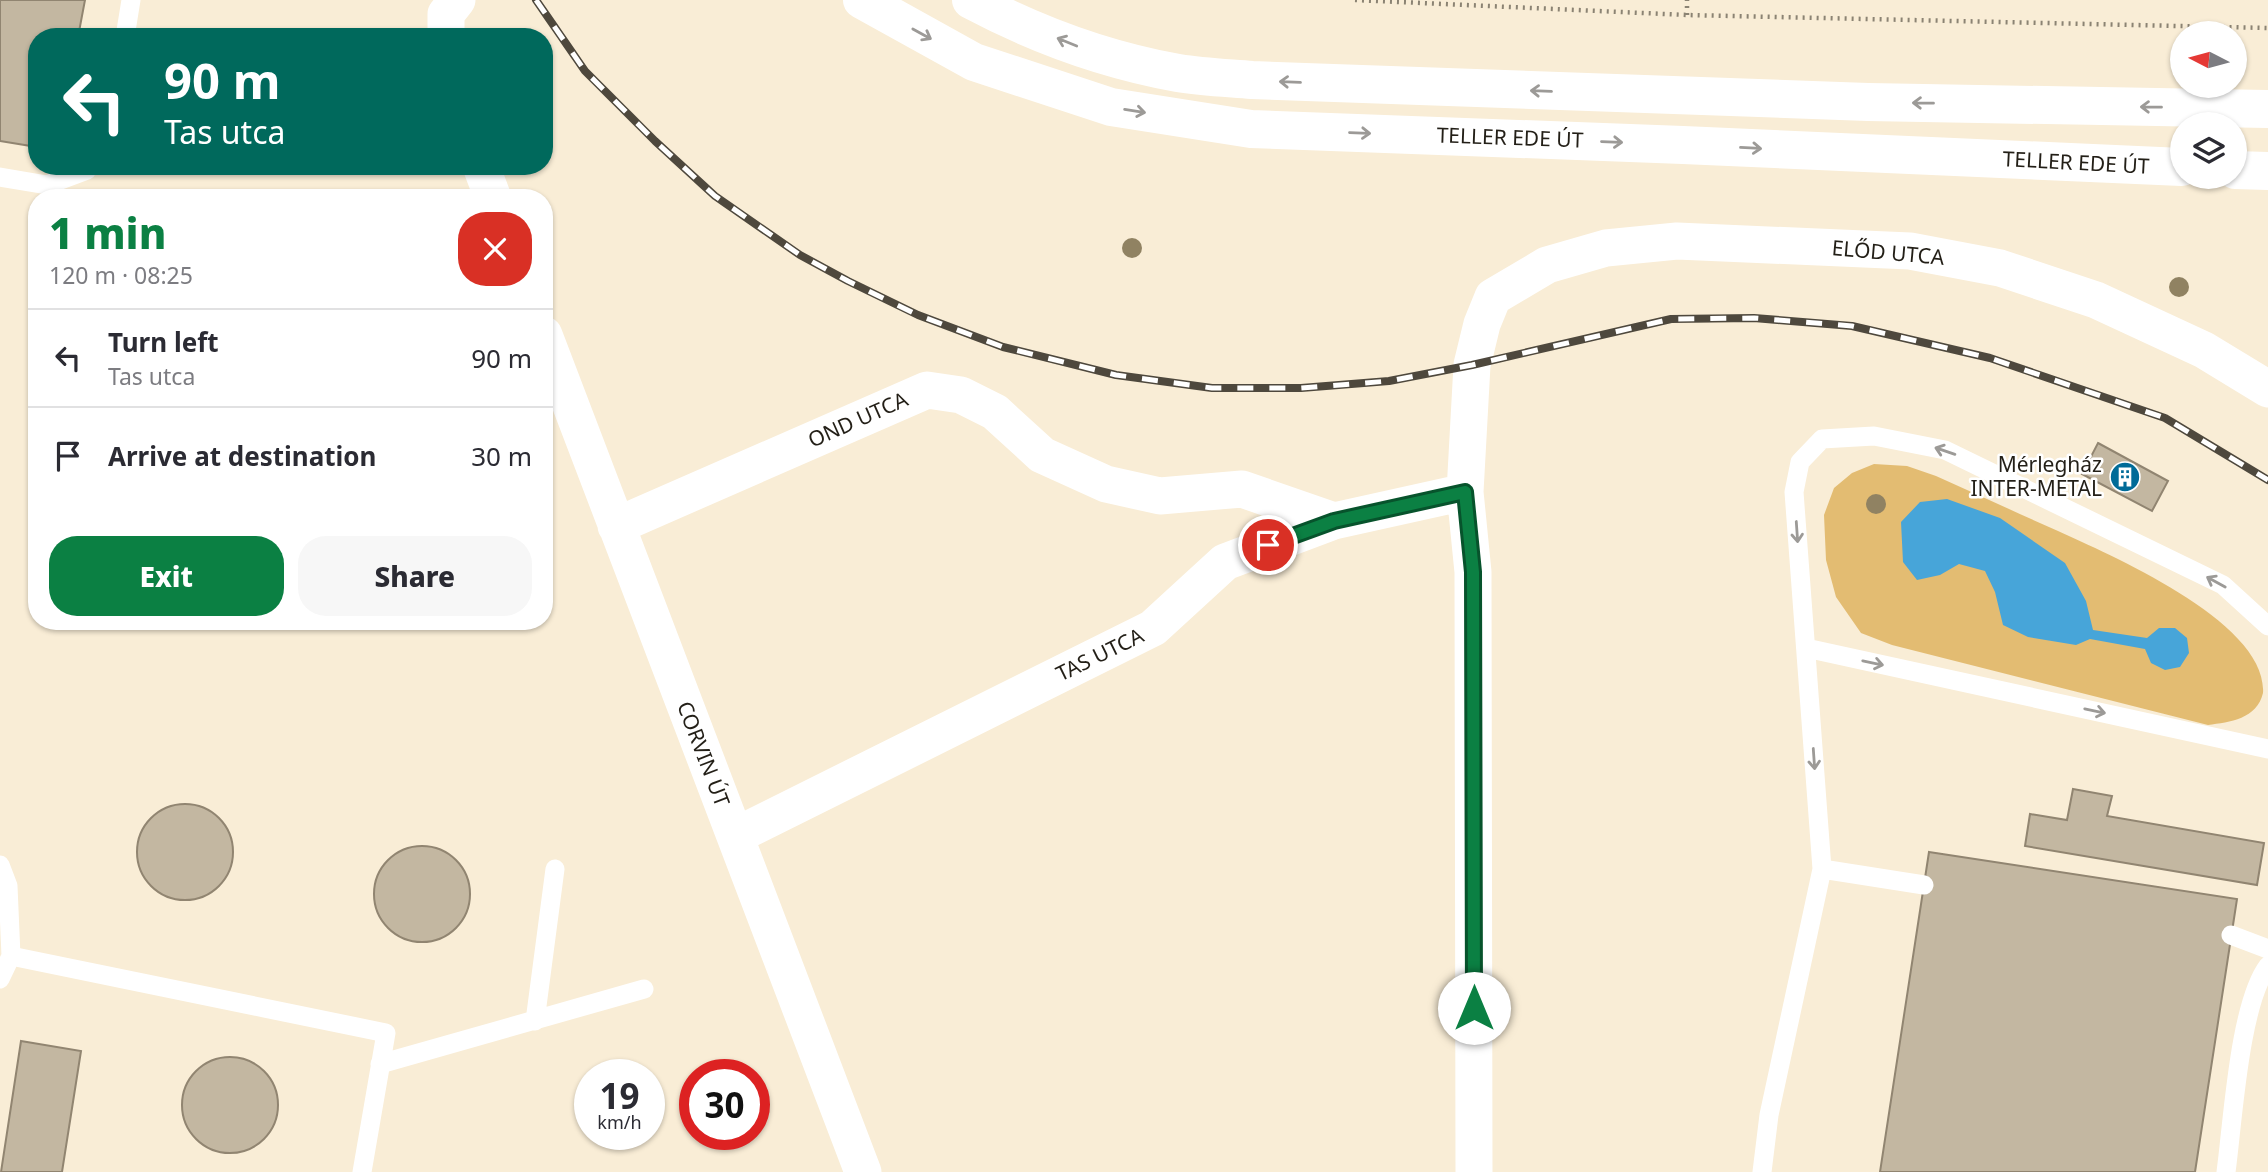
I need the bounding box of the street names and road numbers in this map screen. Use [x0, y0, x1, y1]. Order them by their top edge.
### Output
street label: TELLER EDE ÚT [1436, 120, 1584, 154]
street label: TELLER EDE ÚT [2002, 144, 2150, 180]
street label: ELŐD UTCA [1831, 233, 1946, 271]
street label: OND UTCA [803, 384, 912, 454]
street label: TAS UTCA [1051, 621, 1148, 687]
street label: CORVIN ÚT [671, 697, 737, 811]

